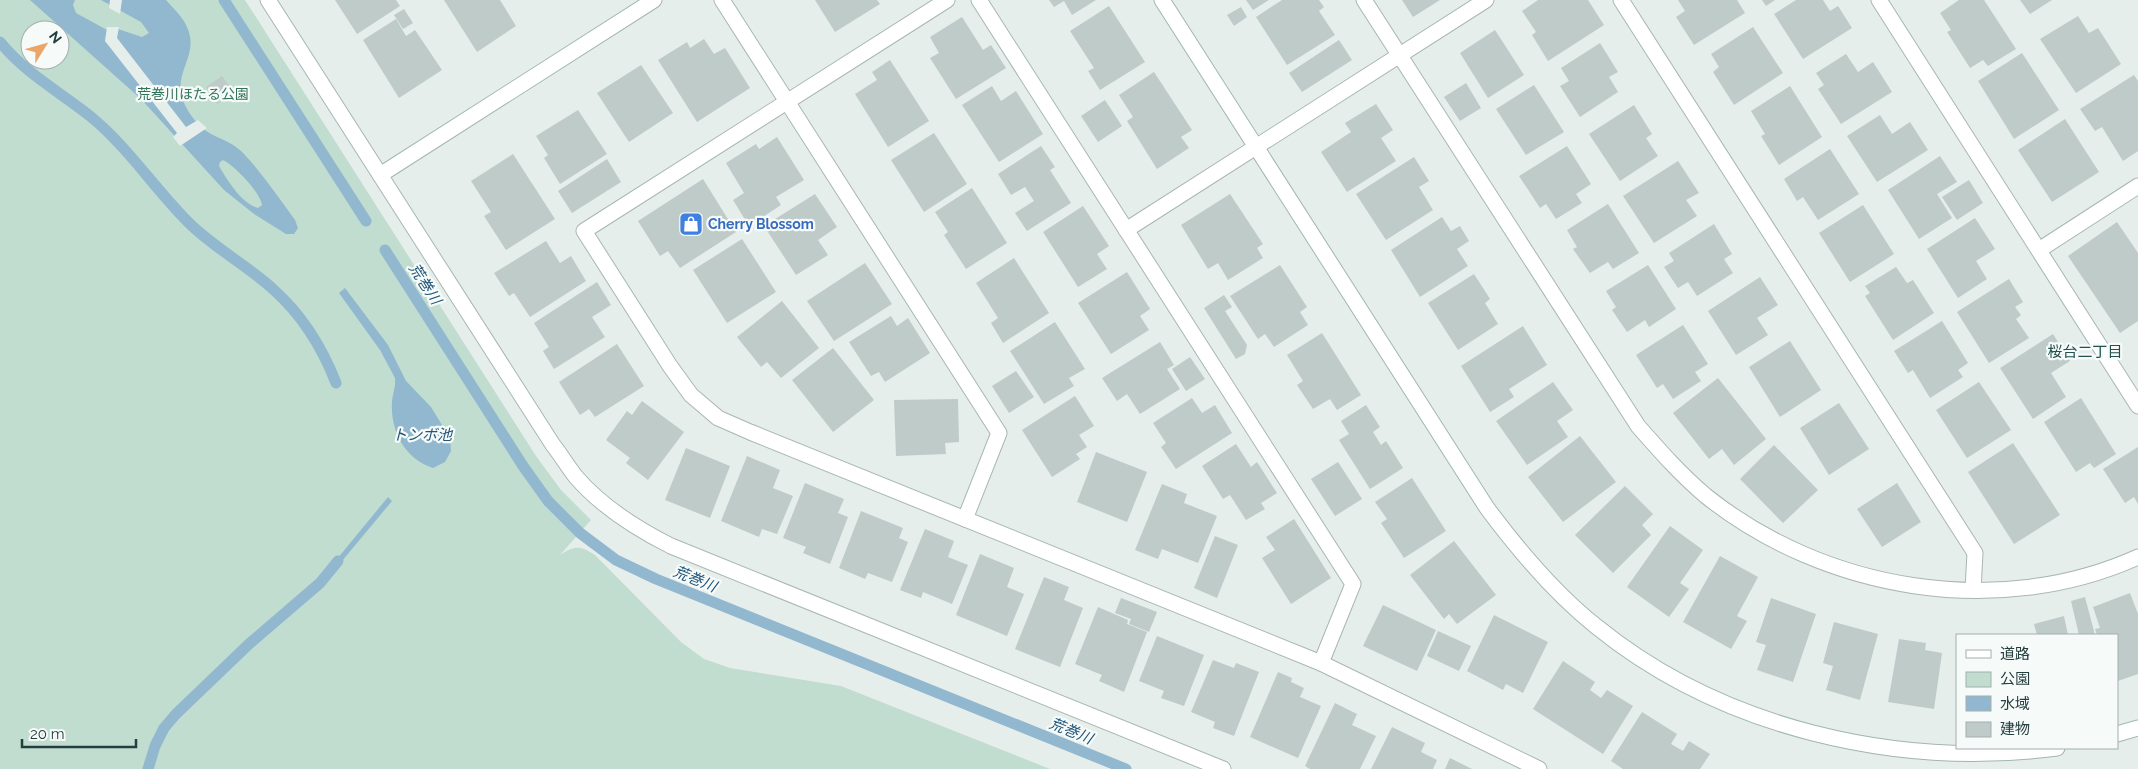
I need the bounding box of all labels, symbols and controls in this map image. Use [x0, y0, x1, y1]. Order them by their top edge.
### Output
north arrow [20, 20, 70, 70]
text: N [46, 28, 65, 46]
park label: 荒巻川ほたる公園 [137, 86, 249, 102]
shop icon: Cherry Blossom [678, 211, 704, 237]
place label: Cherry Blossom [708, 216, 814, 232]
water label: 荒巻川 [405, 260, 446, 309]
district label: 桜台二丁目 [2047, 343, 2123, 361]
water label: トンボ池 [392, 426, 454, 444]
water label: 荒巻川 [671, 562, 721, 597]
legend [1956, 634, 2118, 749]
text: 道路 [2000, 645, 2030, 663]
text: 公園 [2000, 670, 2030, 688]
text: 水域 [2000, 695, 2030, 713]
water label: 荒巻川 [1047, 714, 1097, 749]
scale bar [22, 716, 136, 748]
text: 建物 [2000, 720, 2030, 738]
text: 20 m [30, 725, 65, 743]

